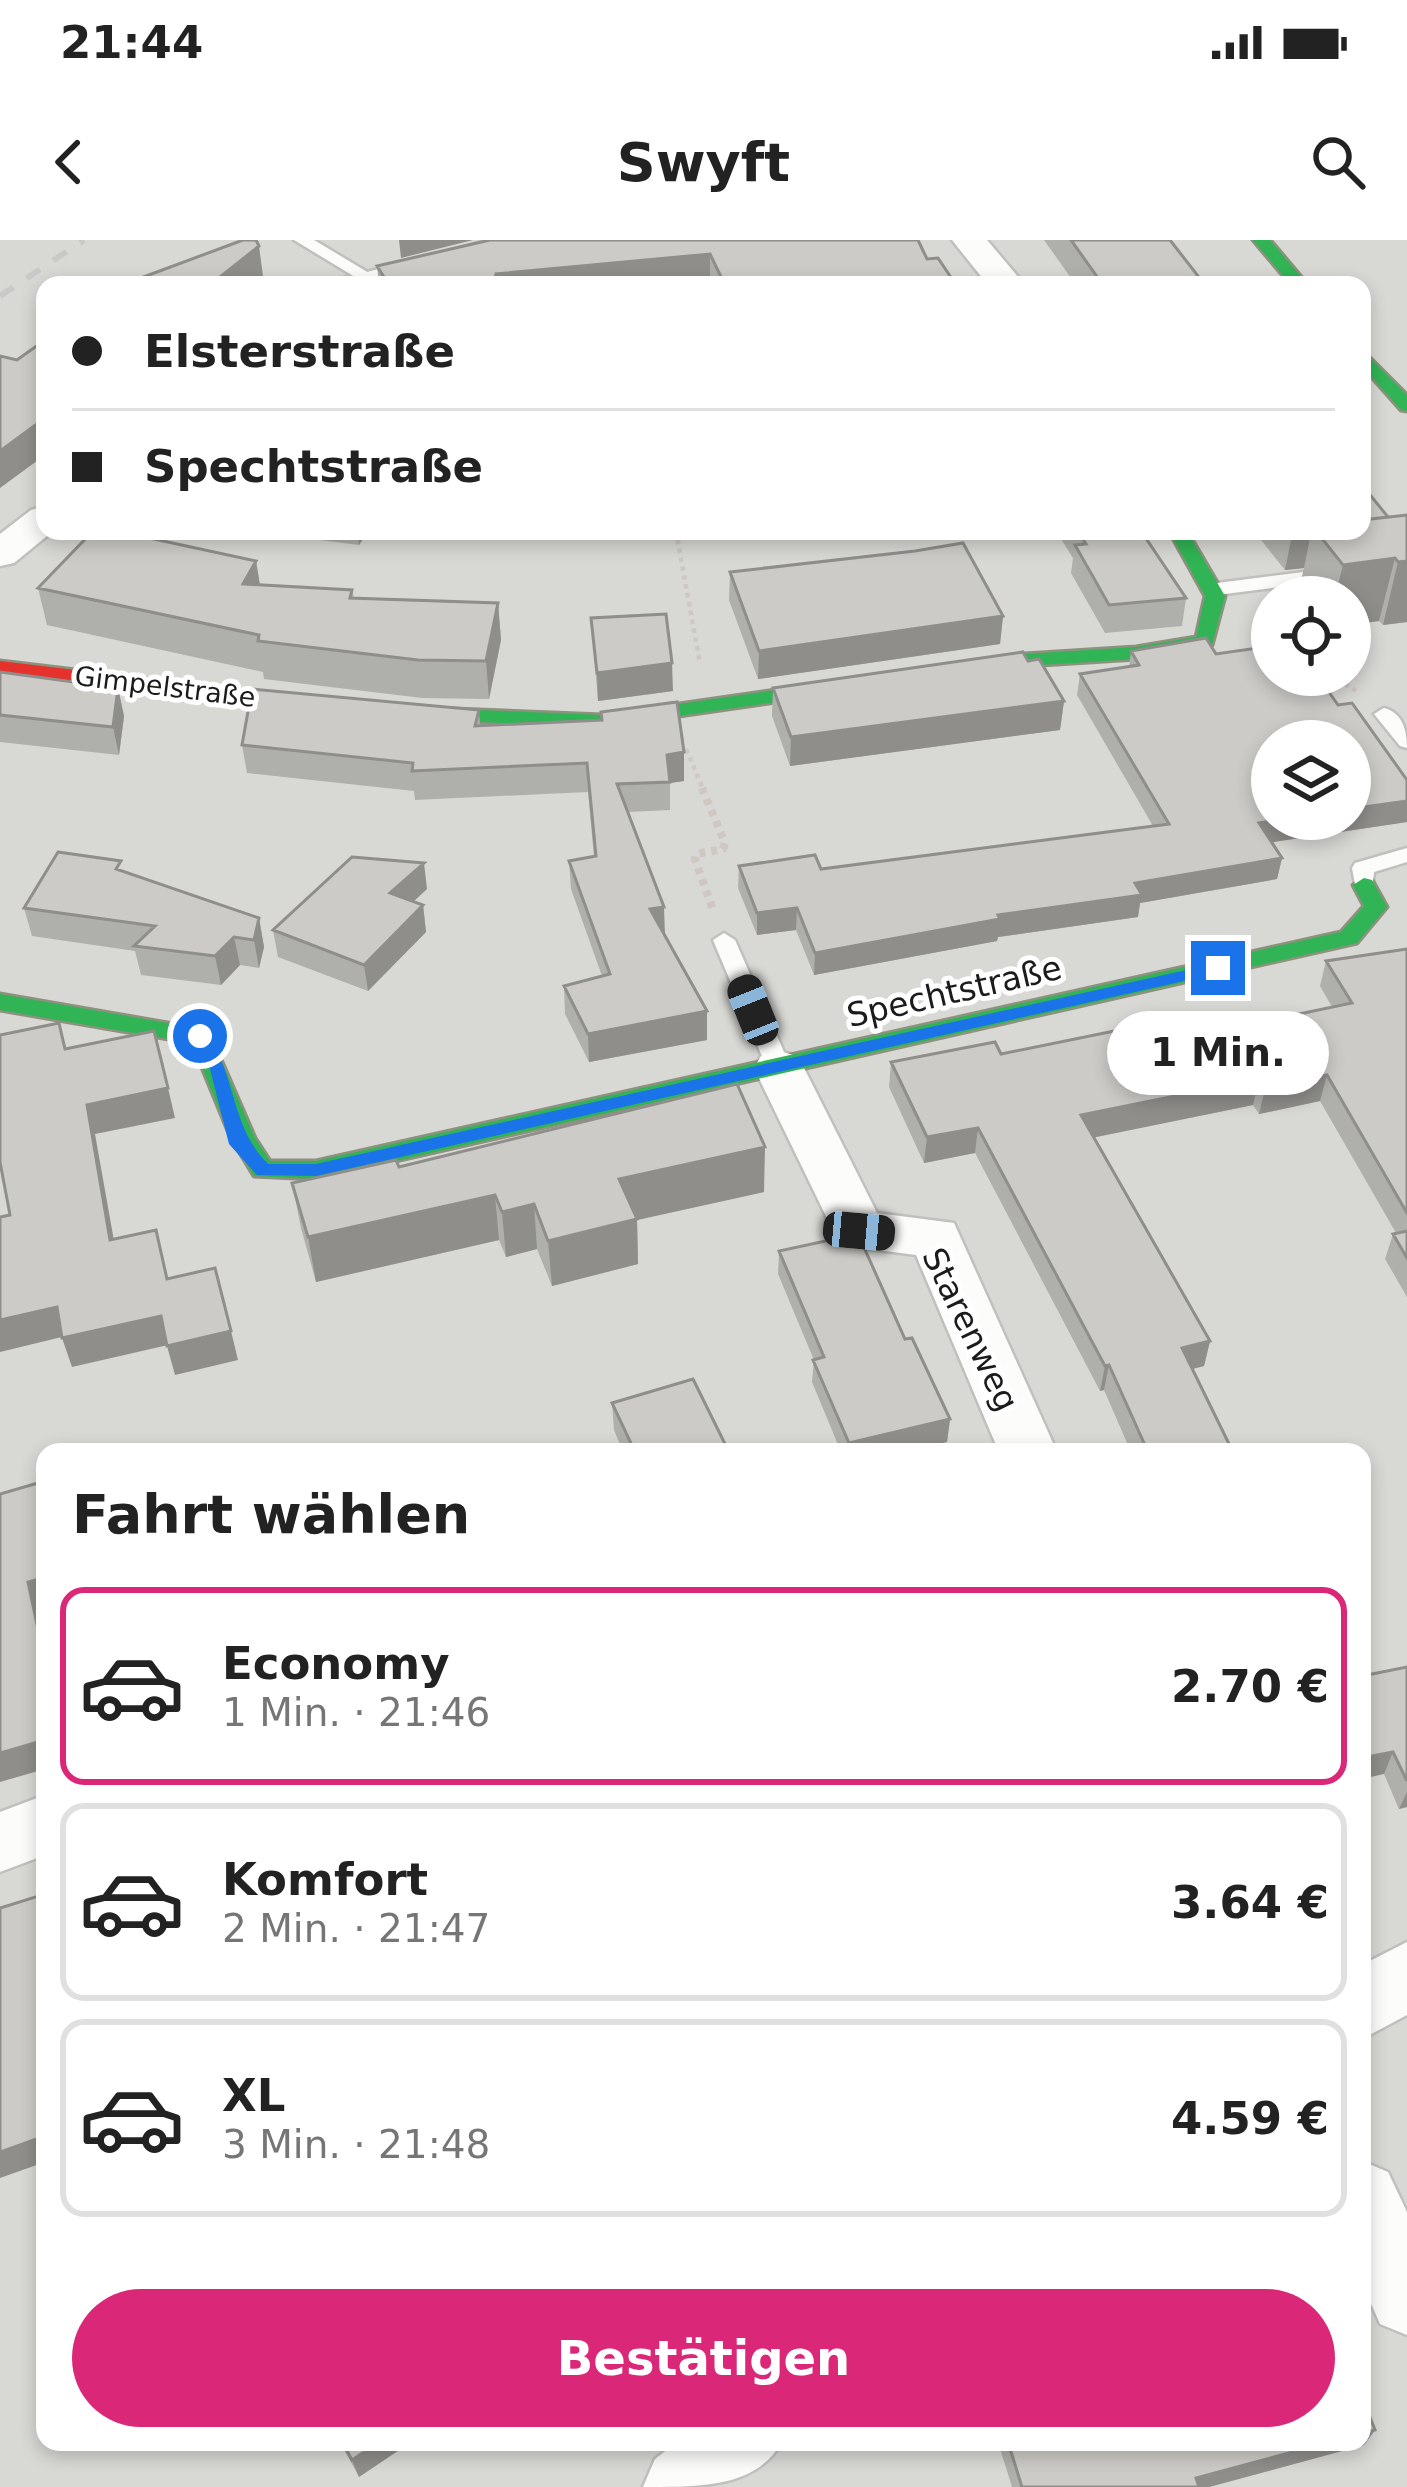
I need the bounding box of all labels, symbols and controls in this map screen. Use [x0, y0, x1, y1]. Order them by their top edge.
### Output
text: 21:44 [60, 16, 203, 69]
icon: back [36, 129, 102, 195]
icon: search [1305, 129, 1371, 195]
text: Swyft [617, 131, 790, 194]
text: Elsterstraße [144, 325, 455, 378]
text: Spechtstraße [144, 440, 483, 493]
map controls [1251, 576, 1371, 840]
button: locate [1251, 576, 1371, 696]
street label: Gimpelstraße [73, 660, 257, 713]
button: layers [1251, 720, 1371, 840]
route end [1191, 941, 1245, 995]
street label: Spechtstraße [843, 948, 1065, 1035]
car [723, 970, 783, 1050]
route start [173, 1009, 227, 1063]
callout: 1 Min. [1107, 1010, 1329, 1094]
text: 1 Min. [1150, 1030, 1286, 1075]
car [822, 1210, 896, 1252]
street label: Starenweg [914, 1241, 1027, 1417]
text: Fahrt wählen [72, 1483, 470, 1546]
icon: car [78, 1632, 186, 1740]
text: Economy [222, 1637, 450, 1690]
text: 2.70 € [1171, 1660, 1329, 1713]
text: 1 Min. · 21:46 [222, 1690, 490, 1735]
icon: car [78, 1848, 186, 1956]
text: Komfort [222, 1853, 428, 1906]
text: 3.64 € [1171, 1876, 1329, 1929]
text: 2 Min. · 21:47 [222, 1906, 490, 1951]
icon: car [78, 2064, 186, 2172]
text: XL [222, 2069, 285, 2122]
text: 4.59 € [1171, 2092, 1329, 2145]
text: 3 Min. · 21:48 [222, 2122, 490, 2167]
button: Bestätigen [72, 2289, 1335, 2427]

